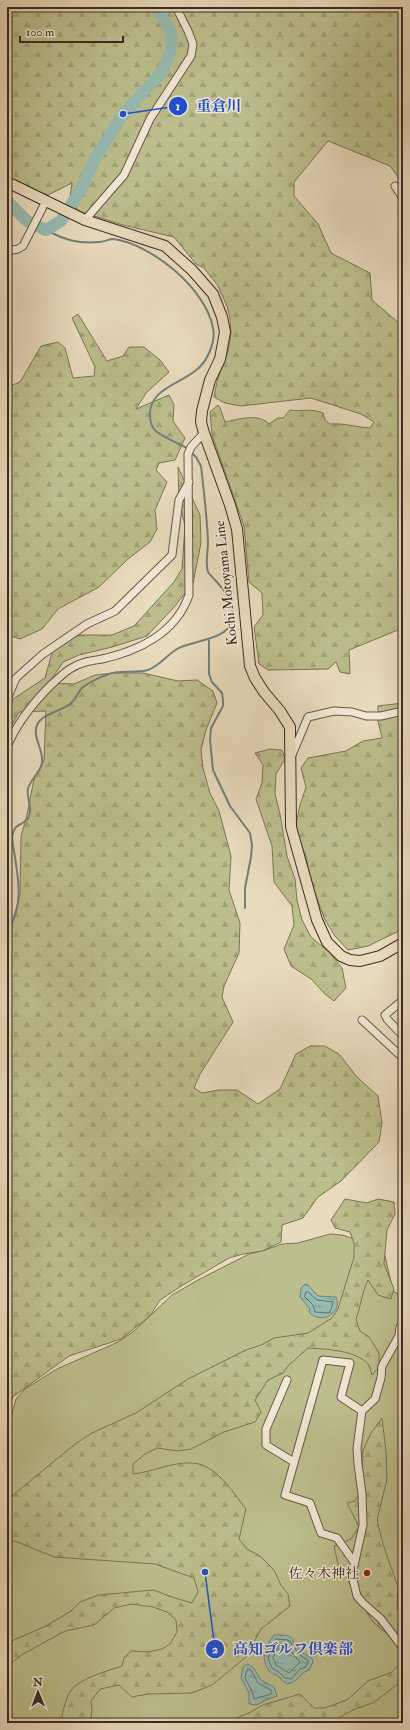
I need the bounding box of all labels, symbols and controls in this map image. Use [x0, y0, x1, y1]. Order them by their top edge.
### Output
scale bar [20, 18, 123, 44]
text: 100 m [26, 25, 55, 40]
callout: 重倉川 [168, 92, 249, 119]
text: 重倉川 [196, 97, 242, 116]
text: 1 [176, 99, 180, 114]
street label: Kochi Motoyama Line [211, 519, 242, 646]
place label: 佐々木神社 [289, 1565, 359, 1582]
marker: 佐々木神社 [362, 1568, 372, 1578]
callout: 高知ゴルフ倶楽部 [205, 1635, 361, 1662]
text: 高知ゴルフ倶楽部 [233, 1640, 354, 1659]
text: 2 [212, 1642, 218, 1657]
north arrow [18, 1672, 58, 1712]
text: N [32, 1676, 44, 1689]

